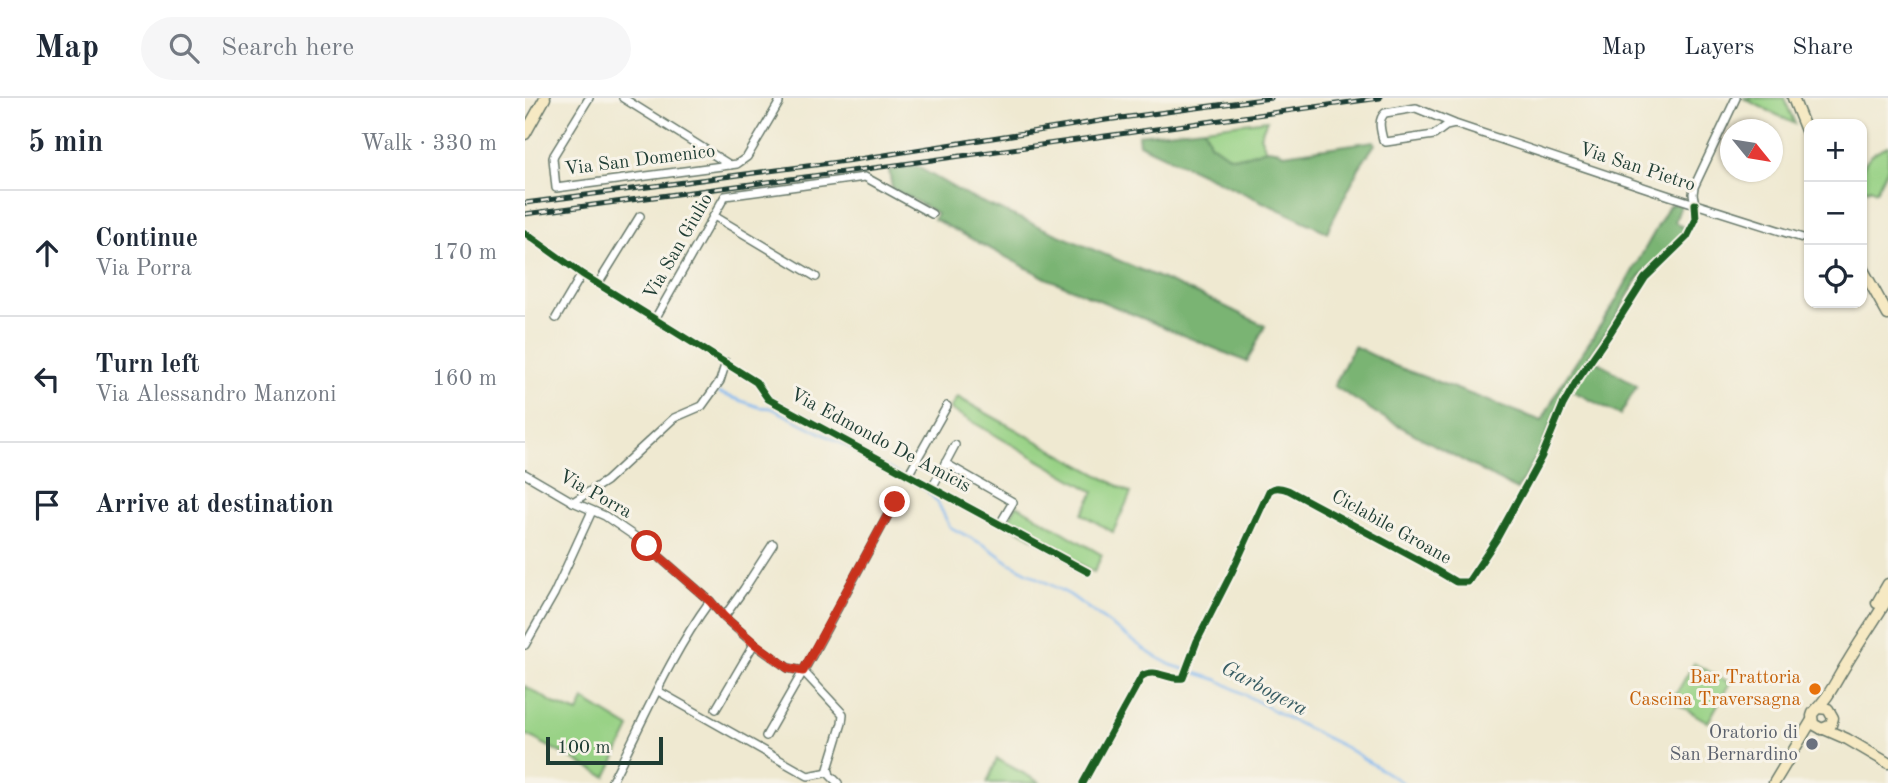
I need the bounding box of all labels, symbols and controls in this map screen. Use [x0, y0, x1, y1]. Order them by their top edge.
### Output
search box [141, 17, 631, 80]
icon: search [165, 29, 203, 67]
text: Map [35, 32, 99, 65]
text: Search here [221, 35, 354, 61]
text: Map [1602, 36, 1646, 60]
text: Layers [1684, 36, 1754, 60]
text: Share [1792, 36, 1853, 60]
north arrow [1720, 119, 1783, 182]
map controls [1804, 119, 1867, 308]
button: + [1804, 119, 1867, 182]
text: 5 min [28, 128, 103, 158]
text: Walk · 330 m [361, 132, 497, 155]
street label: Via San Pietro [1576, 140, 1698, 196]
street label: Via San Domenico [564, 142, 716, 180]
button: − [1804, 182, 1867, 245]
street label: Via San Giulio [641, 191, 717, 303]
text: Continue [95, 226, 198, 252]
icon: ahead [28, 234, 66, 272]
text: 170 m [432, 241, 497, 264]
button: locate [1804, 245, 1867, 308]
text: Via Porra [95, 257, 192, 280]
text: Turn left [95, 352, 200, 378]
icon: left [28, 360, 66, 398]
text: 160 m [432, 367, 497, 390]
text: Via Alessandro Manzoni [95, 383, 336, 406]
street label: Via Edmondo De Amicis [787, 385, 973, 497]
street label: Via Porra [555, 467, 635, 523]
icon: arrive [28, 486, 66, 524]
route end [879, 486, 910, 517]
street label: Ciclabile Groane [1328, 487, 1454, 569]
text: Arrive at destination [95, 492, 334, 518]
route start [631, 530, 662, 561]
water label: Garbogera [1217, 658, 1311, 720]
place label: Bar Trattoria Cascina Traversagna [1629, 669, 1802, 710]
marker: Bar Trattoria Cascina Traversagna [1807, 681, 1823, 697]
place label: Oratorio di San Bernardino [1669, 724, 1798, 765]
scale bar [546, 734, 663, 766]
marker: Oratorio di San Bernardino [1804, 736, 1820, 752]
text: 100 m [557, 739, 610, 758]

